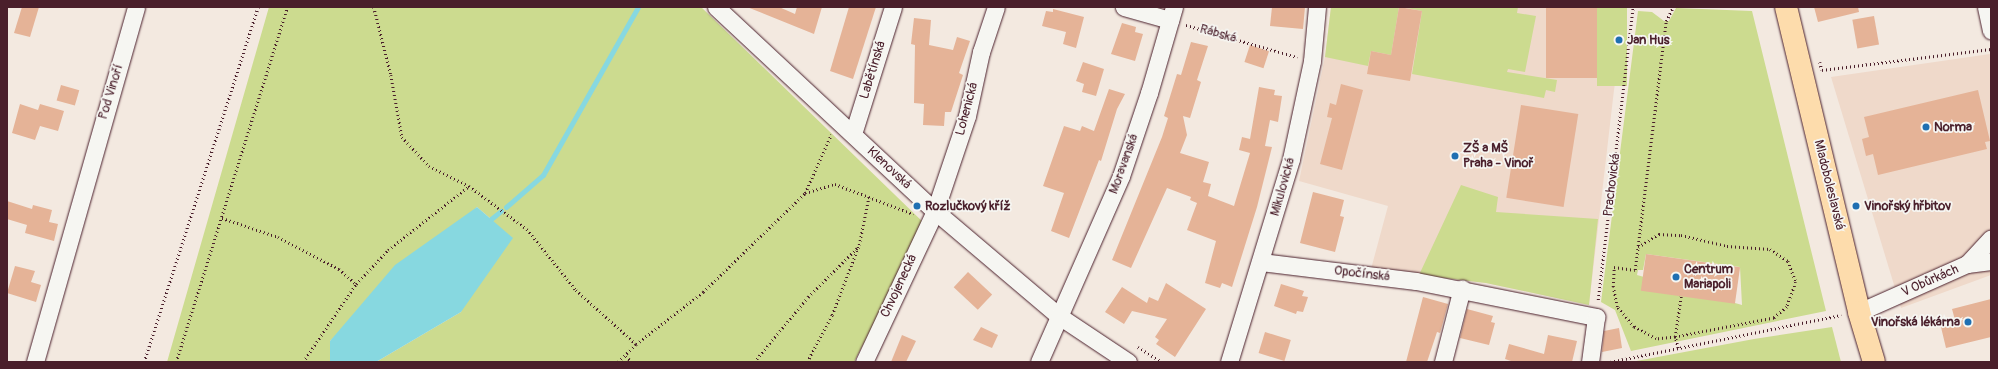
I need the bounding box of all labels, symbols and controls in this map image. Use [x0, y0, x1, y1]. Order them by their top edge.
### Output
street label: Rábská [1198, 21, 1238, 47]
place label: Jan Hus [1627, 32, 1670, 48]
marker: Jan Hus [1614, 35, 1624, 45]
street label: Labětínská [857, 39, 889, 101]
street label: Pod Vinoří [95, 63, 127, 121]
street label: Lohenická [952, 81, 982, 137]
place label: Norma [1934, 119, 1972, 135]
marker: Norma [1921, 122, 1931, 132]
street label: Moravanská [1106, 132, 1142, 196]
street label: Mladoboleslavská [1810, 138, 1848, 232]
place label: ZŠ a MŠ Praha - Vinoř [1463, 141, 1534, 172]
street label: Klenovská [864, 144, 914, 192]
marker: ZŠ a MŠ Praha - Vinoř [1450, 151, 1460, 161]
street label: Prachovická [1600, 153, 1624, 217]
street label: Mikulovická [1267, 156, 1299, 218]
place label: Rozlučkový kříž [925, 198, 1010, 214]
place label: Vinořský hřbitov [1864, 198, 1951, 214]
marker: Rozlučkový kříž [912, 201, 922, 211]
marker: Vinořský hřbitov [1851, 201, 1861, 211]
street label: Chvojenecká [878, 252, 920, 320]
place label: Centrum Mariapoli [1684, 262, 1733, 293]
street label: V Obůrkách [1899, 262, 1961, 300]
street label: Opočínská [1333, 263, 1391, 285]
marker: Centrum Mariapoli [1671, 272, 1681, 282]
place label: Vinořská lékárna [1871, 314, 1960, 330]
marker: Vinořská lékárna [1963, 317, 1973, 327]

